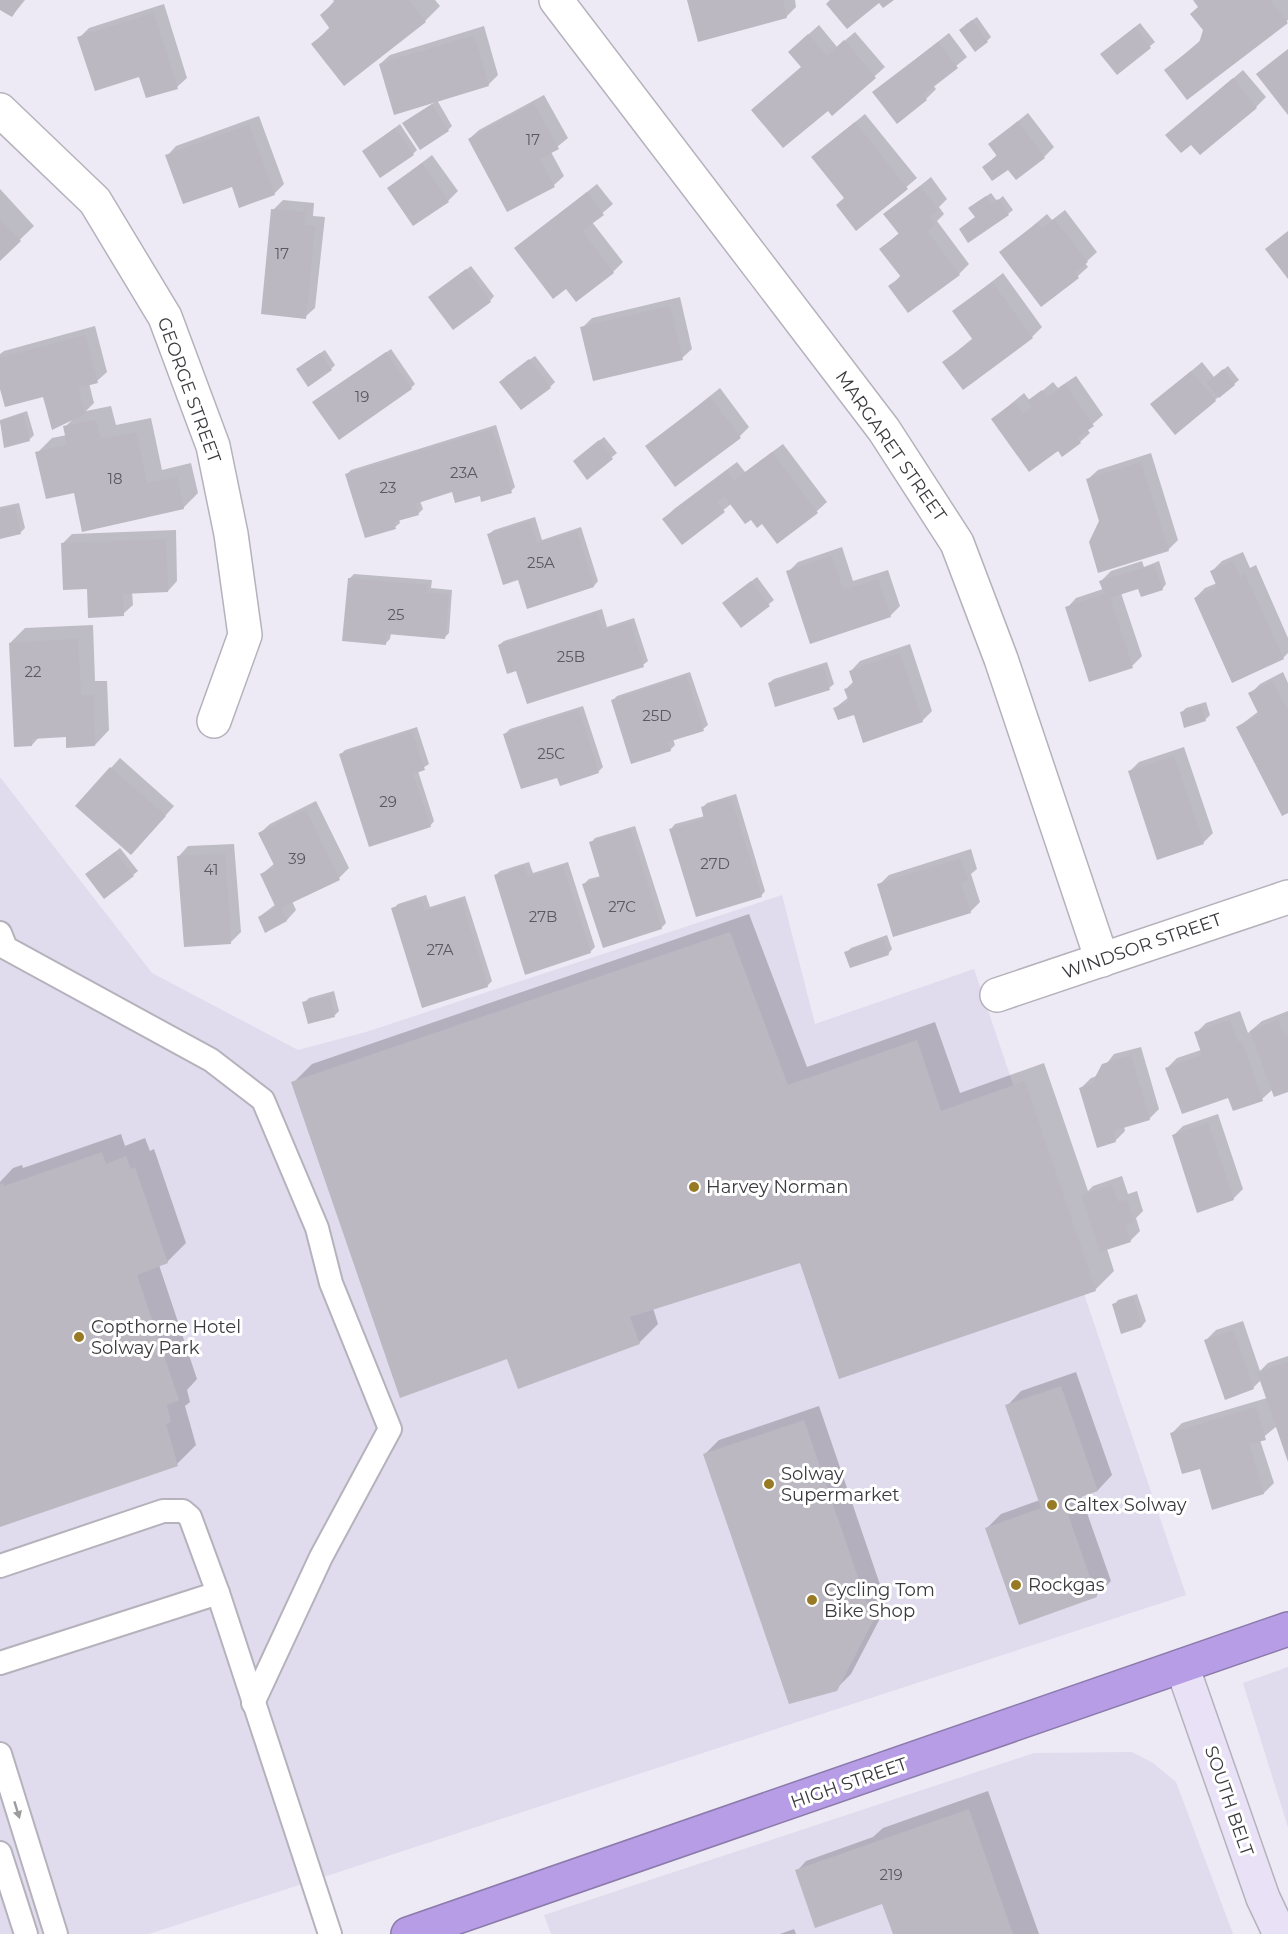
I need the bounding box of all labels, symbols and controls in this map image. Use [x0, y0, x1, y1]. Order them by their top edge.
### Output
house number: 17 [526, 130, 540, 149]
house number: 17 [275, 244, 289, 263]
street label: GEORGE STREET [152, 314, 226, 466]
street label: MARGARET STREET [831, 367, 952, 526]
house number: 19 [355, 387, 369, 406]
house number: 23A [450, 463, 478, 482]
house number: 18 [108, 469, 123, 488]
house number: 23 [380, 478, 396, 497]
house number: 25A [527, 553, 555, 572]
house number: 25 [387, 605, 405, 624]
house number: 25B [557, 647, 585, 666]
house number: 22 [24, 662, 42, 681]
house number: 25D [642, 706, 672, 725]
house number: 25C [537, 744, 565, 763]
house number: 29 [379, 792, 397, 811]
house number: 39 [288, 849, 306, 868]
house number: 27D [700, 854, 730, 873]
house number: 41 [204, 860, 218, 879]
house number: 27C [608, 897, 636, 916]
house number: 27B [529, 907, 557, 926]
street label: WINDSOR STREET [1059, 908, 1225, 984]
house number: 27A [426, 940, 454, 959]
place label: Harvey Norman [706, 1176, 848, 1198]
marker: Harvey Norman [687, 1180, 701, 1194]
place label: Copthorne Hotel Solway Park [91, 1316, 241, 1359]
marker: Copthorne Hotel Solway Park [72, 1330, 86, 1344]
place label: Solway Supermarket [781, 1463, 900, 1506]
marker: Solway Supermarket [762, 1477, 776, 1491]
place label: Caltex Solway [1064, 1494, 1187, 1516]
marker: Caltex Solway [1045, 1498, 1059, 1512]
place label: Rockgas [1028, 1574, 1105, 1596]
marker: Rockgas [1009, 1578, 1023, 1592]
place label: Cycling Tom Bike Shop [824, 1579, 935, 1622]
marker: Cycling Tom Bike Shop [805, 1593, 819, 1607]
street label: SOUTH BELT [1200, 1743, 1258, 1860]
street label: HIGH STREET [788, 1753, 911, 1813]
one-way arrow [13, 1801, 22, 1819]
house number: 219 [879, 1865, 903, 1884]

